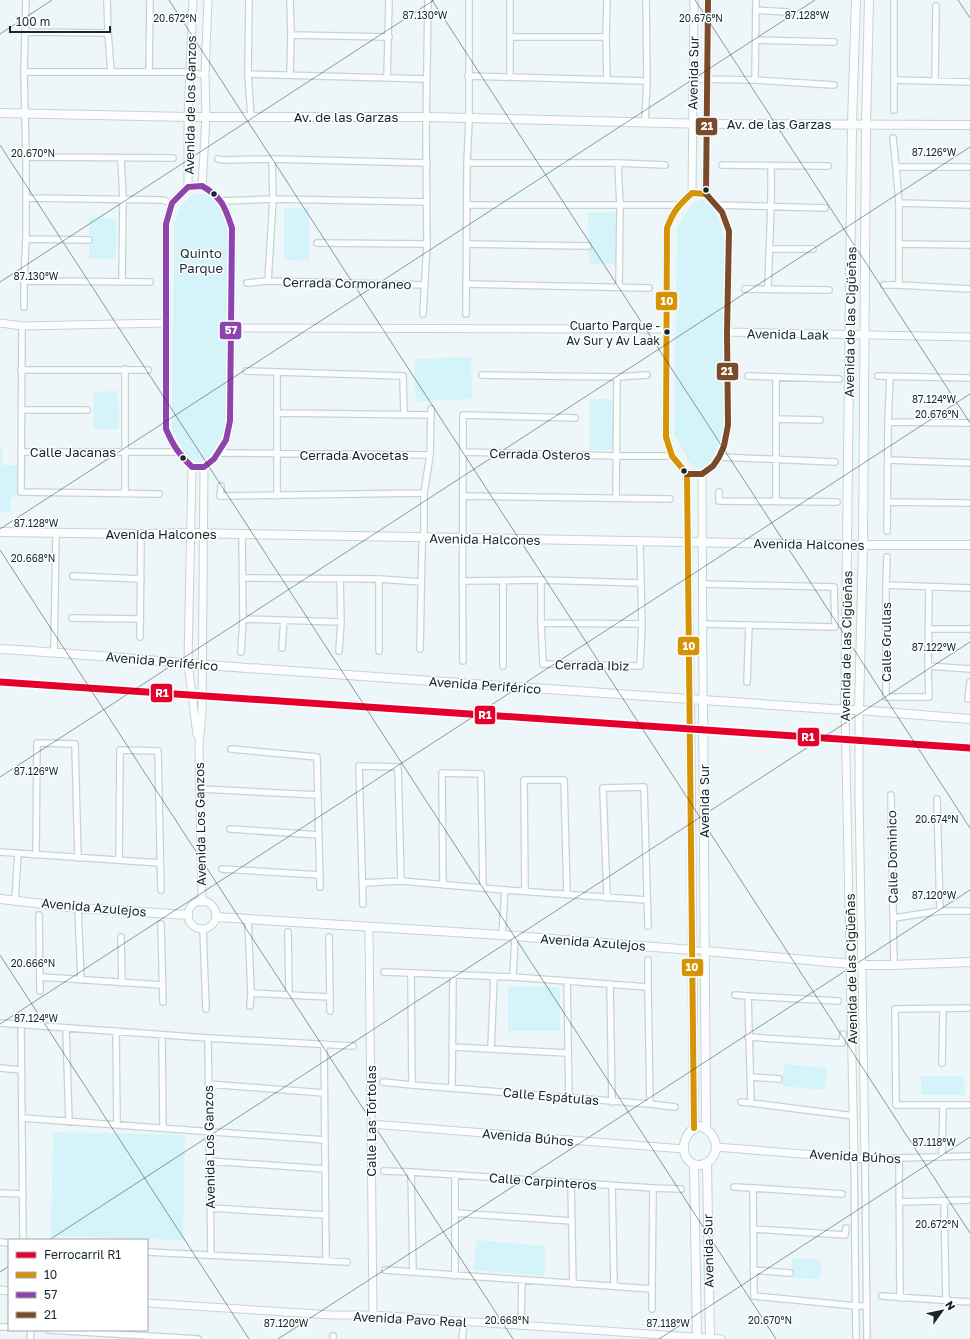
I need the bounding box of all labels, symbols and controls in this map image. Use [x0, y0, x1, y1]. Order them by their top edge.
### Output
scale bar [10, 8, 110, 34]
text: 87.130°W [403, 9, 448, 21]
text: 87.128°W [785, 9, 830, 21]
text: 20.672°N [153, 12, 197, 24]
text: 20.676°N [679, 12, 723, 24]
text: 100 m [16, 14, 50, 29]
street label: Avenida de los Ganzos [181, 35, 199, 175]
street label: Avenida Sur [684, 36, 702, 110]
street label: Av. de las Garzas [294, 109, 398, 125]
street label: Av. de las Garzas [727, 116, 831, 132]
line badge: 21 [695, 117, 718, 136]
text: 21 [701, 119, 714, 132]
text: 87.126°W [912, 146, 957, 158]
text: 20.670°N [11, 147, 55, 159]
unlabelled marker [701, 185, 711, 195]
unlabelled marker [209, 189, 219, 199]
park label: Quinto Parque [179, 245, 223, 276]
street label: Avenida de las Cigüeñas [841, 246, 859, 398]
text: 87.130°W [14, 270, 59, 282]
street label: Cerrada Cormoraneo [282, 274, 412, 292]
line badge: 10 [655, 291, 678, 311]
text: 10 [661, 294, 673, 307]
place label: Cuarto Parque - Av Sur y Av Laak [566, 318, 660, 348]
line badge: 57 [219, 321, 242, 340]
text: 57 [225, 323, 237, 336]
street label: Avenida Laak [747, 325, 830, 343]
marker: Cuarto Parque - Av Sur y Av Laak [662, 327, 672, 337]
line badge: 21 [716, 362, 739, 381]
text: 21 [721, 364, 734, 377]
text: 87.124°W [912, 393, 956, 405]
text: 20.676°N [915, 408, 959, 420]
street label: Calle Jacanas [30, 444, 116, 460]
street label: Cerrada Osteros [489, 445, 591, 463]
street label: Cerrada Avocetas [299, 447, 409, 463]
unlabelled marker [178, 453, 188, 463]
unlabelled marker [679, 466, 689, 476]
text: 87.128°W [14, 517, 59, 529]
street label: Avenida Halcones [105, 526, 217, 542]
street label: Avenida Halcones [429, 530, 541, 548]
street label: Avenida Halcones [753, 535, 865, 553]
text: 20.668°N [11, 552, 55, 564]
street label: Avenida de las Cigüeñas [837, 570, 855, 722]
street label: Calle Grullas [878, 602, 894, 682]
line badge: 10 [677, 636, 700, 656]
text: 10 [683, 639, 695, 652]
text: 87.122°W [912, 641, 957, 653]
street label: Avenida Periférico [105, 648, 219, 674]
street label: Cerrada Ibiz [555, 656, 630, 674]
street label: Avenida Periférico [428, 673, 542, 697]
line badge: R1 [150, 683, 173, 703]
text: R1 [155, 686, 169, 699]
line badge: R1 [474, 705, 496, 725]
text: R1 [478, 708, 492, 721]
line badge: R1 [797, 727, 820, 747]
text: R1 [801, 730, 815, 743]
street label: Avenida Los Ganzos [191, 762, 209, 886]
street label: Avenida Sur [696, 764, 712, 838]
text: 87.126°W [14, 765, 59, 777]
street label: Calle Dominico [883, 810, 901, 904]
text: 20.674°N [915, 813, 959, 825]
text: 87.120°W [912, 889, 957, 901]
street label: Avenida de las Cigüeñas [842, 893, 860, 1045]
street label: Avenida Azulejos [41, 894, 147, 920]
street label: Avenida Azulejos [540, 930, 646, 954]
text: 20.666°N [11, 957, 55, 969]
line badge: 10 [681, 958, 704, 977]
text: 10 [686, 960, 698, 973]
text: 87.124°W [14, 1012, 58, 1024]
street label: Calle Las Tórtolas [363, 1065, 379, 1177]
street label: Calle Espátulas [502, 1084, 600, 1108]
street label: Avenida Los Ganzos [200, 1085, 218, 1209]
street label: Avenida Búhos [482, 1125, 575, 1149]
text: 87.118°W [912, 1136, 956, 1148]
street label: Avenida Búhos [809, 1146, 901, 1166]
street label: Calle Carpinteros [489, 1169, 598, 1193]
street label: Avenida Sur [699, 1214, 717, 1288]
text: 20.672°N [915, 1218, 959, 1230]
legend [8, 1239, 148, 1331]
text: Ferrocarril R1 [44, 1247, 121, 1262]
text: 10 [44, 1267, 57, 1282]
text: 57 [44, 1287, 57, 1302]
north arrow [922, 1291, 962, 1331]
text: N [943, 1298, 959, 1312]
text: 21 [44, 1307, 57, 1322]
street label: Avenida Pavo Real [353, 1308, 467, 1330]
text: 20.668°N [485, 1314, 529, 1326]
text: 20.670°N [748, 1314, 792, 1326]
text: 87.120°W [264, 1317, 309, 1329]
text: 87.118°W [646, 1317, 690, 1329]

